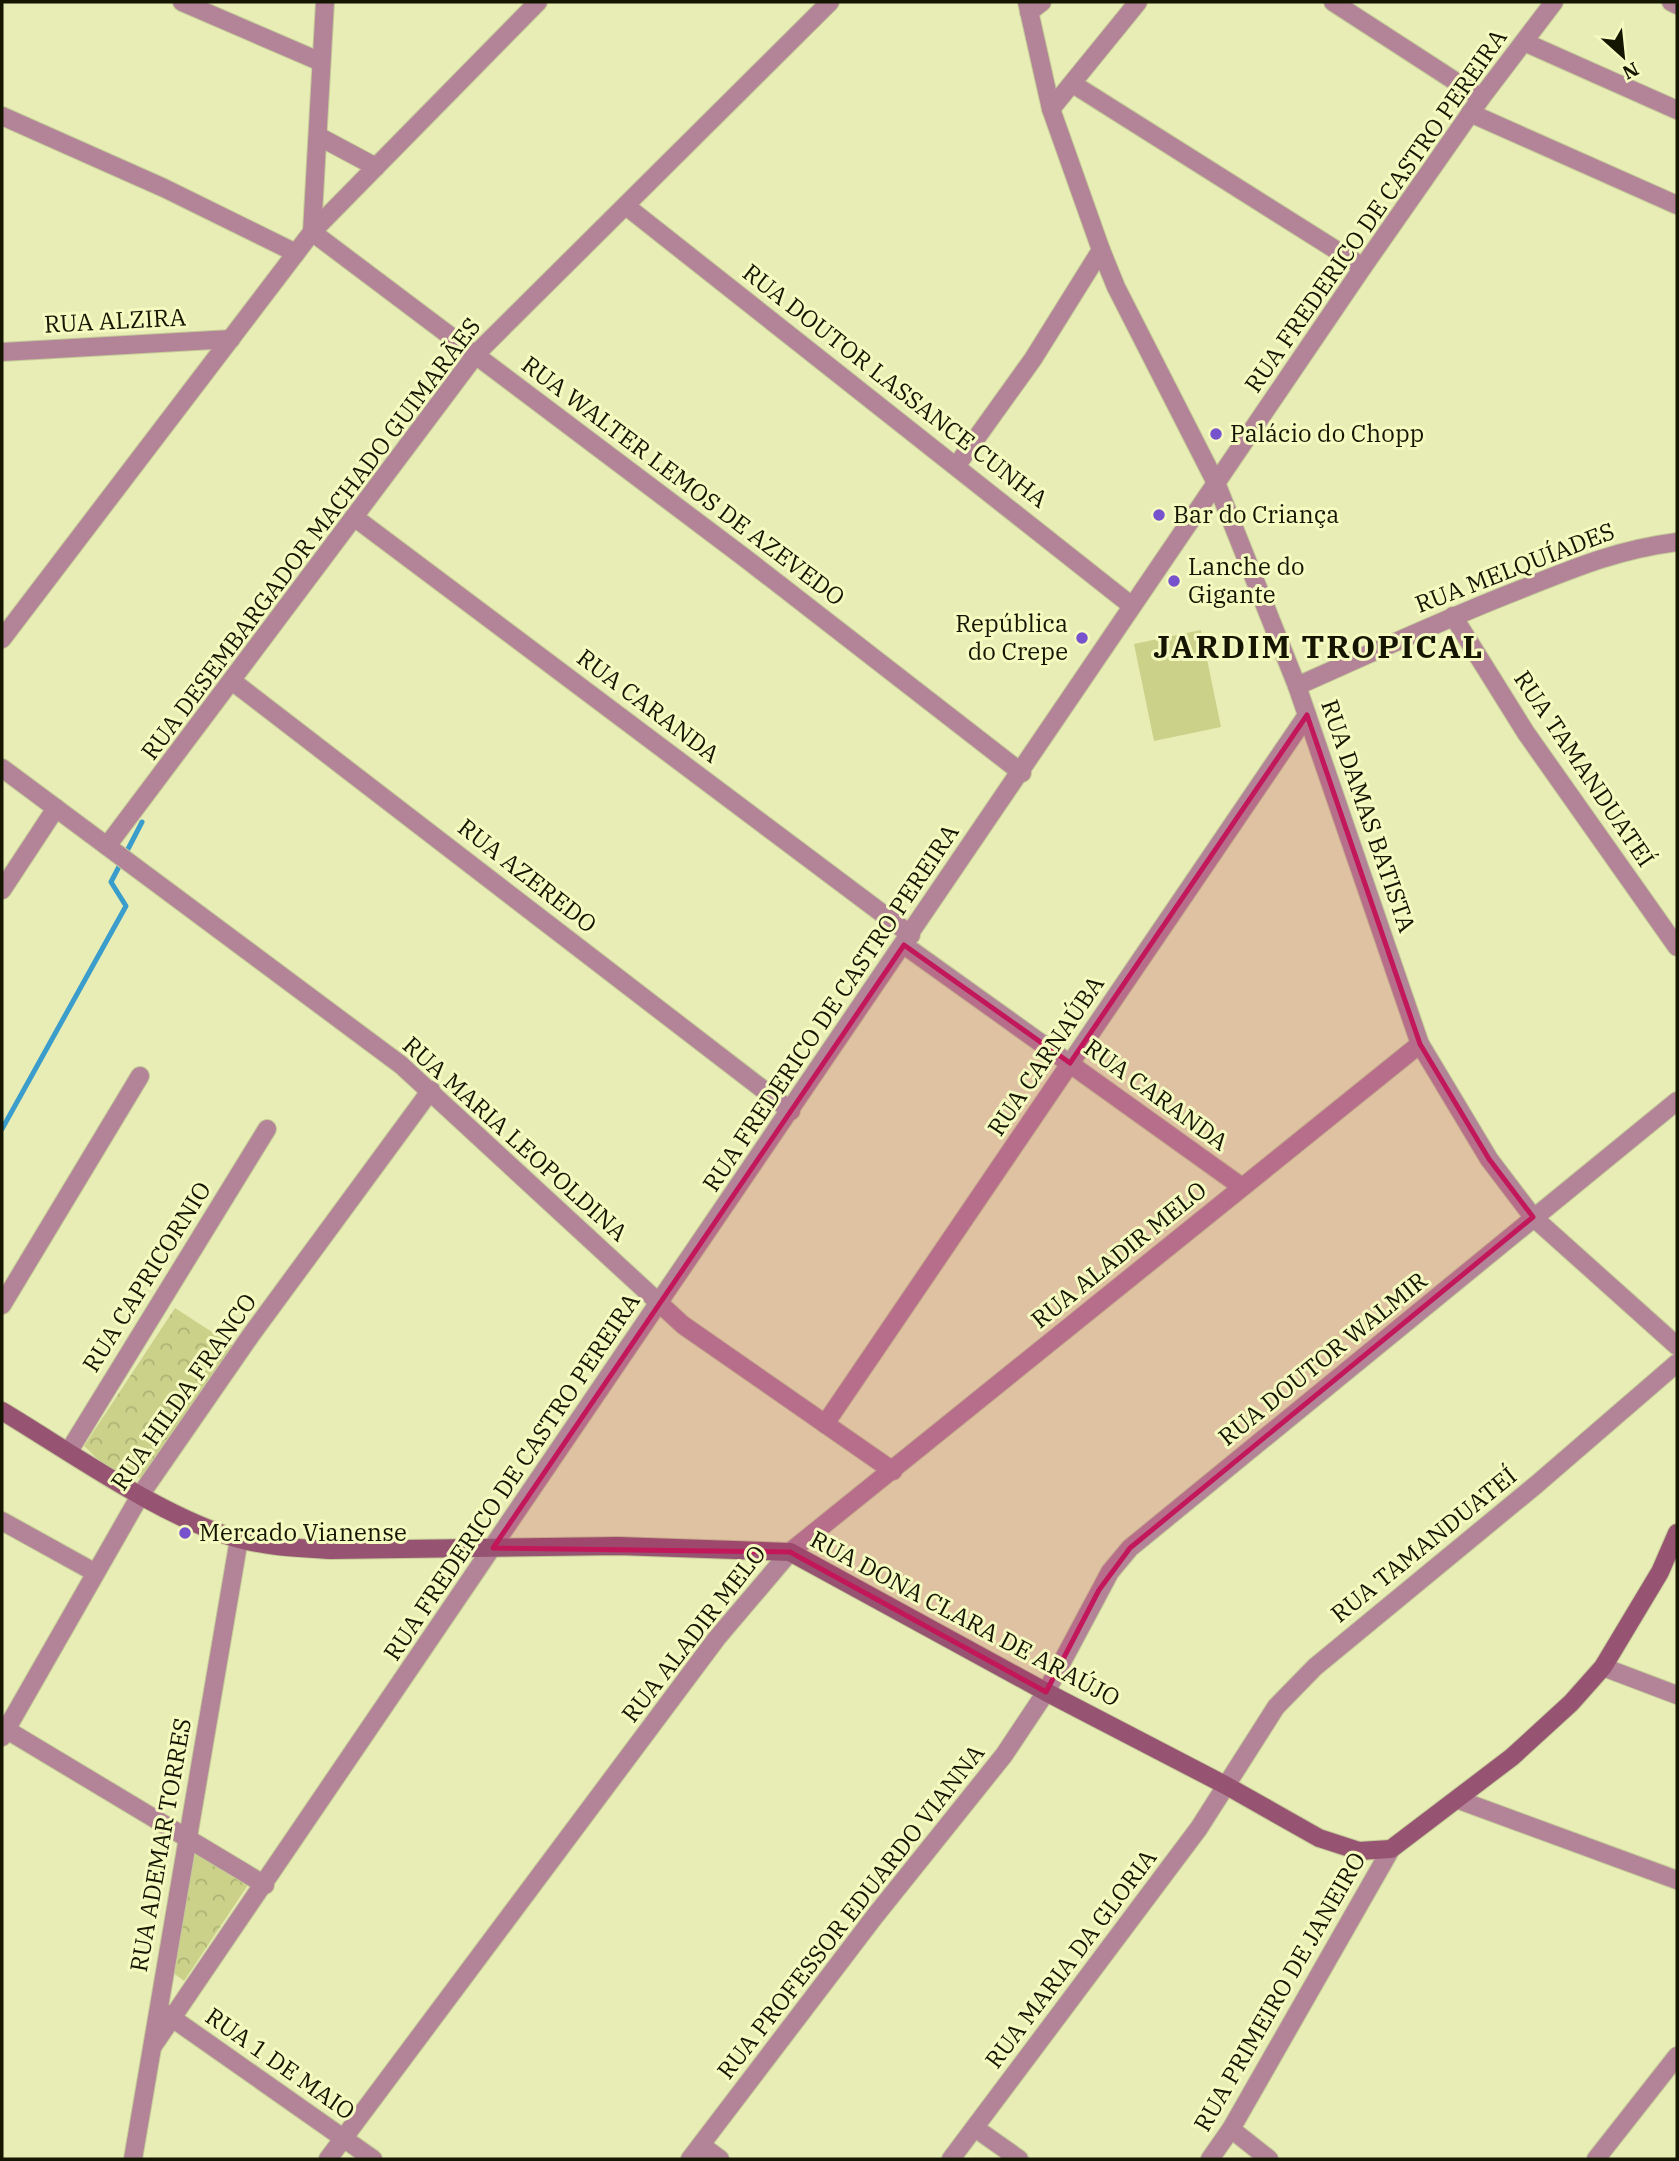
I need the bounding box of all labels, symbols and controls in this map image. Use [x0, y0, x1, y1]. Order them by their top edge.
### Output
north arrow [1588, 21, 1658, 91]
street label: RUA FREDERICO DE CASTRO PEREIRA [1237, 22, 1514, 399]
text: N [1619, 57, 1643, 85]
street label: RUA DOUTOR LASSANCE CUNHA [736, 256, 1055, 515]
street label: RUA ALZIRA [43, 300, 187, 340]
street label: RUA DESEMBARGADOR MACHADO GUIMARÃES [133, 311, 487, 766]
street label: RUA WALTER LEMOS DE AZEVEDO [515, 348, 852, 612]
place label: Palácio do Chopp [1230, 417, 1424, 449]
marker: Palácio do Chopp [1208, 426, 1224, 442]
place label: Bar do Criança [1173, 498, 1339, 530]
marker: Bar do Criança [1151, 507, 1167, 523]
street label: RUA MELQUÍADES [1410, 514, 1619, 620]
place label: Lanche do Gigante [1188, 550, 1305, 610]
marker: Lanche do Gigante [1166, 573, 1182, 589]
place label: República do Crepe [955, 607, 1068, 667]
district label: JARDIM TROPICAL [1154, 625, 1484, 667]
marker: República do Crepe [1074, 630, 1090, 646]
street label: RUA CARANDA [571, 641, 727, 770]
street label: RUA TAMANDUATEÍ [1507, 664, 1662, 873]
street label: RUA DAMAS BATISTA [1314, 695, 1424, 937]
street label: RUA AZEREDO [452, 811, 604, 940]
street label: RUA FREDERICO DE CASTRO PEREIRA [695, 817, 966, 1198]
street label: RUA CARNAÚBA [980, 969, 1111, 1142]
street label: RUA MARIA LEOPOLDINA [396, 1029, 635, 1248]
street label: RUA CARANDA [1078, 1031, 1236, 1158]
street label: RUA ALADIR MELO [1024, 1174, 1213, 1335]
street label: RUA CAPRICORNIO [75, 1175, 218, 1378]
street label: RUA DOUTOR WALMIR [1211, 1264, 1433, 1452]
street label: RUA FREDERICO DE CASTRO PEREIRA [376, 1286, 647, 1667]
street label: RUA HILDA FRANCO [103, 1287, 263, 1496]
street label: RUA TAMANDUATEÍ [1324, 1459, 1523, 1629]
place label: Mercado Vianense [199, 1516, 407, 1548]
street label: RUA DONA CLARA DE ARAÚJO [805, 1523, 1126, 1714]
marker: Mercado Vianense [177, 1525, 193, 1541]
street label: RUA ALADIR MELO [614, 1538, 773, 1729]
street label: RUA ADEMAR TORRES [122, 1715, 198, 1974]
street label: RUA PROFESSOR EDUARDO VIANNA [709, 1737, 991, 2085]
street label: RUA MARIA DA GLORIA [977, 1842, 1163, 2074]
street label: RUA PRIMEIRO DE JANEIRO [1186, 1846, 1372, 2137]
street label: RUA 1 DE MAIO [199, 2000, 362, 2127]

